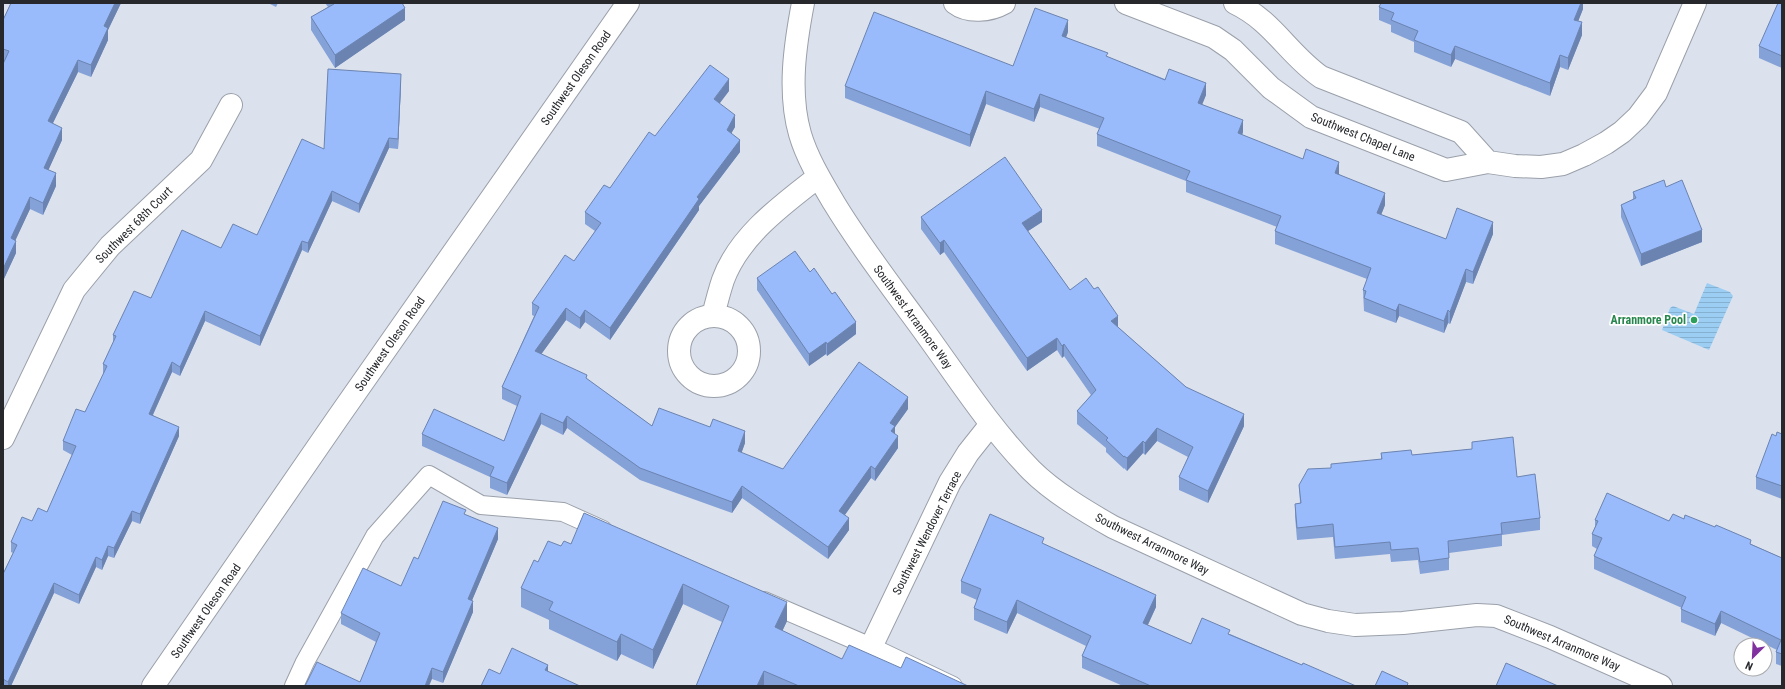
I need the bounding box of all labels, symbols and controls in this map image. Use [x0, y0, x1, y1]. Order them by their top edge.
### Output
street label: Southwest Oleson Road [538, 28, 614, 128]
street label: Southwest Chapel Lane [1309, 110, 1417, 164]
street label: Southwest 68th Court [93, 183, 176, 266]
street label: Southwest Arranmore Way [871, 262, 955, 372]
street label: Southwest Oleson Road [352, 294, 428, 394]
place label: Arranmore Pool [1611, 313, 1686, 327]
marker: Arranmore Pool [1689, 315, 1699, 325]
street label: Southwest Wendover Terrace [890, 468, 965, 597]
street label: Southwest Arranmore Way [1093, 510, 1211, 578]
street label: Southwest Oleson Road [168, 561, 244, 661]
street label: Southwest Arranmore Way [1502, 612, 1622, 674]
north arrow [1733, 637, 1773, 677]
text: N [1743, 658, 1755, 673]

